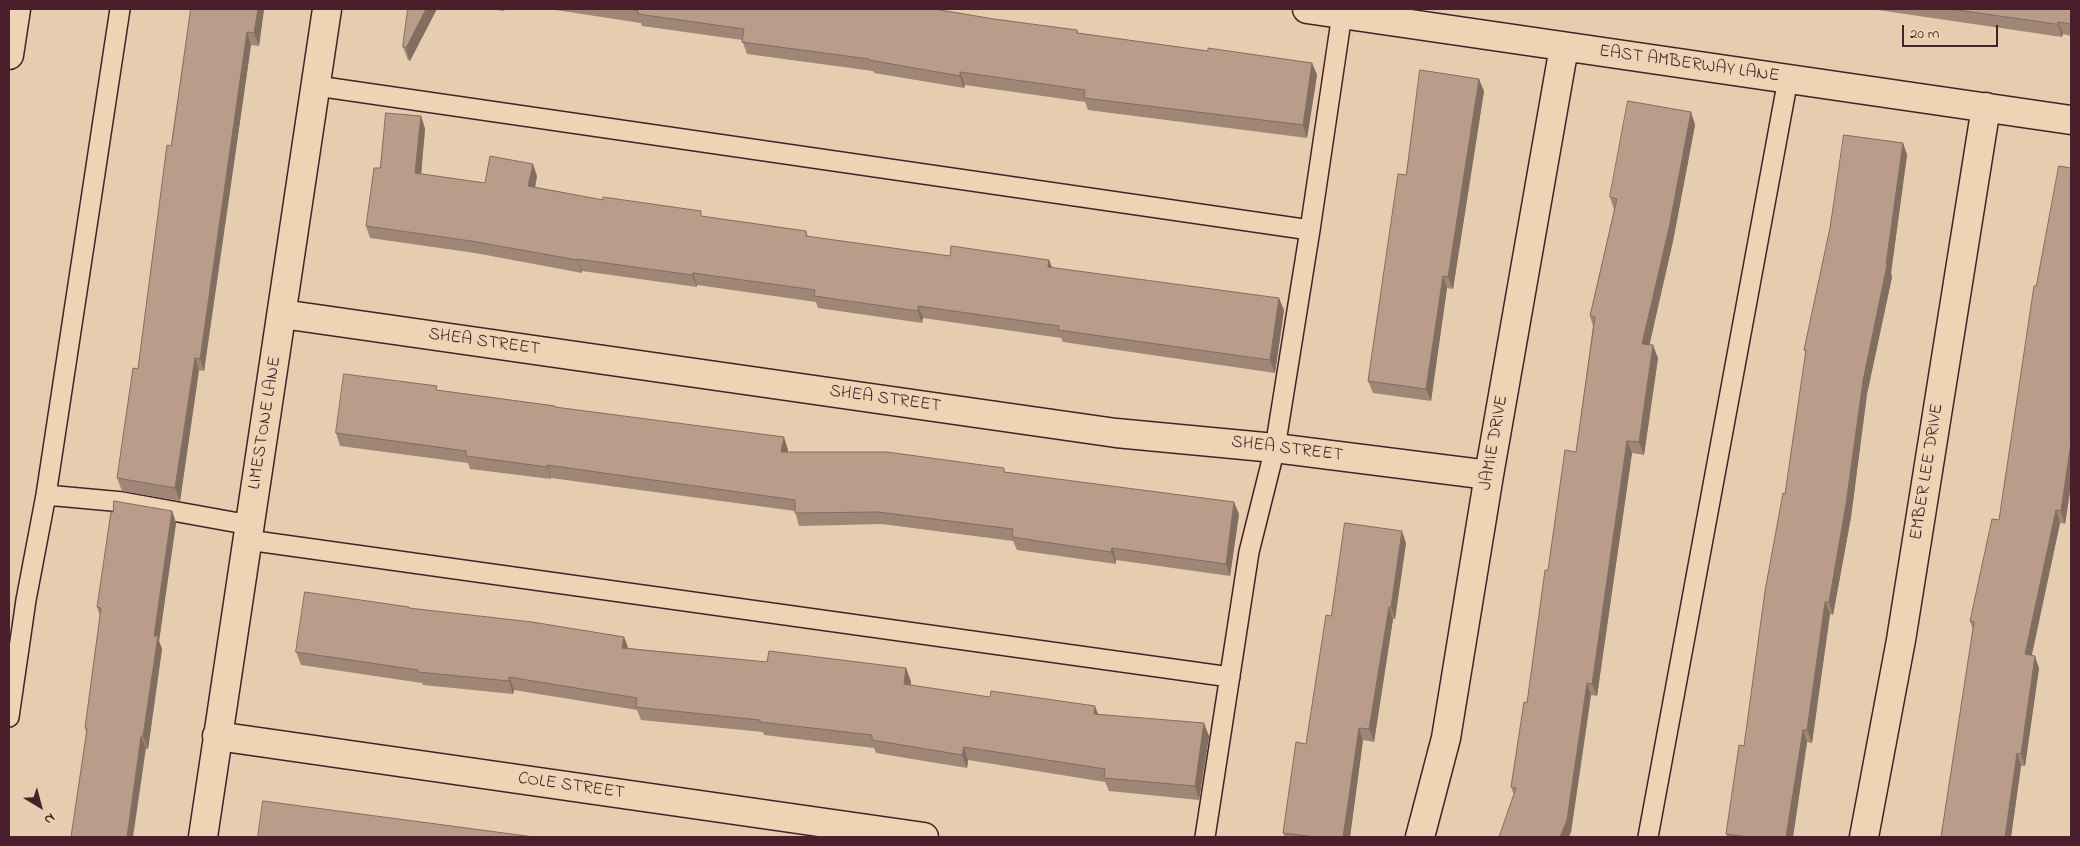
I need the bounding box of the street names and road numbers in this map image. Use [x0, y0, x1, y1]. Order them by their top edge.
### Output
street label: EAST AMBERWAY LANE [1597, 42, 1781, 88]
street label: SHEA STREET [427, 324, 541, 362]
street label: LIMESTONE LANE [245, 355, 287, 491]
street label: SHEA STREET [828, 381, 942, 419]
street label: JAMIE DRIVE [1476, 394, 1514, 492]
street label: EMBER LEE DRIVE [1907, 402, 1949, 542]
street label: SHEA STREET [1230, 432, 1344, 468]
street label: COLE STREET [516, 769, 626, 805]

